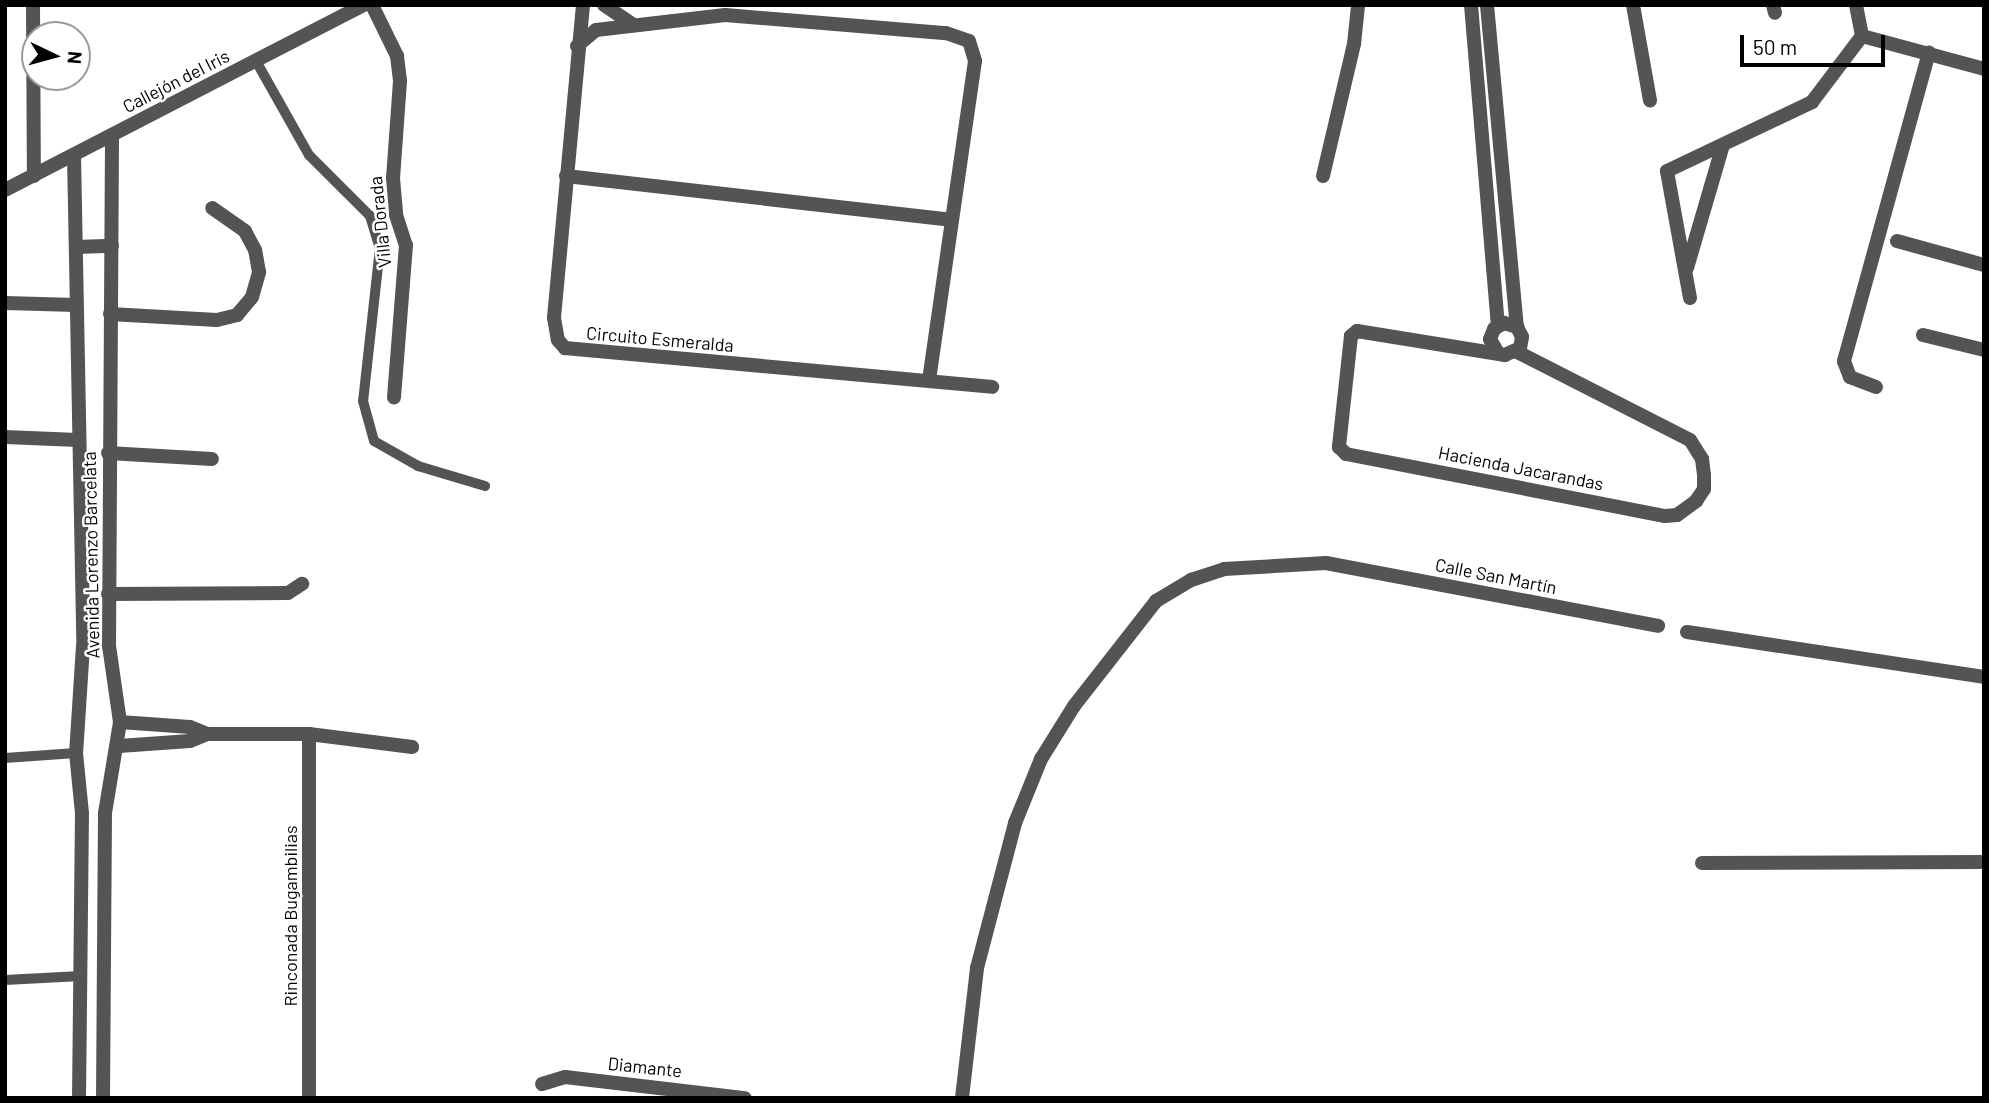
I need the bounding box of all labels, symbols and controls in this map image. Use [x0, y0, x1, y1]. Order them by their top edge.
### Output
north arrow [21, 21, 91, 91]
scale bar [1744, 21, 1889, 65]
text: 50 m [1753, 34, 1797, 59]
street label: Callejón del Iris [119, 45, 233, 117]
text: N [63, 50, 87, 65]
street label: Villa Dorada [364, 175, 396, 269]
street label: Circuito Esmeralda [585, 322, 735, 356]
street label: Hacienda Jacarandas [1437, 441, 1605, 495]
street label: Avenida Lorenzo Barcelata [78, 451, 104, 659]
street label: Calle San Martín [1433, 554, 1559, 598]
street label: Rinconada Bugambilias [279, 825, 301, 1007]
street label: Diamante [607, 1052, 683, 1082]

